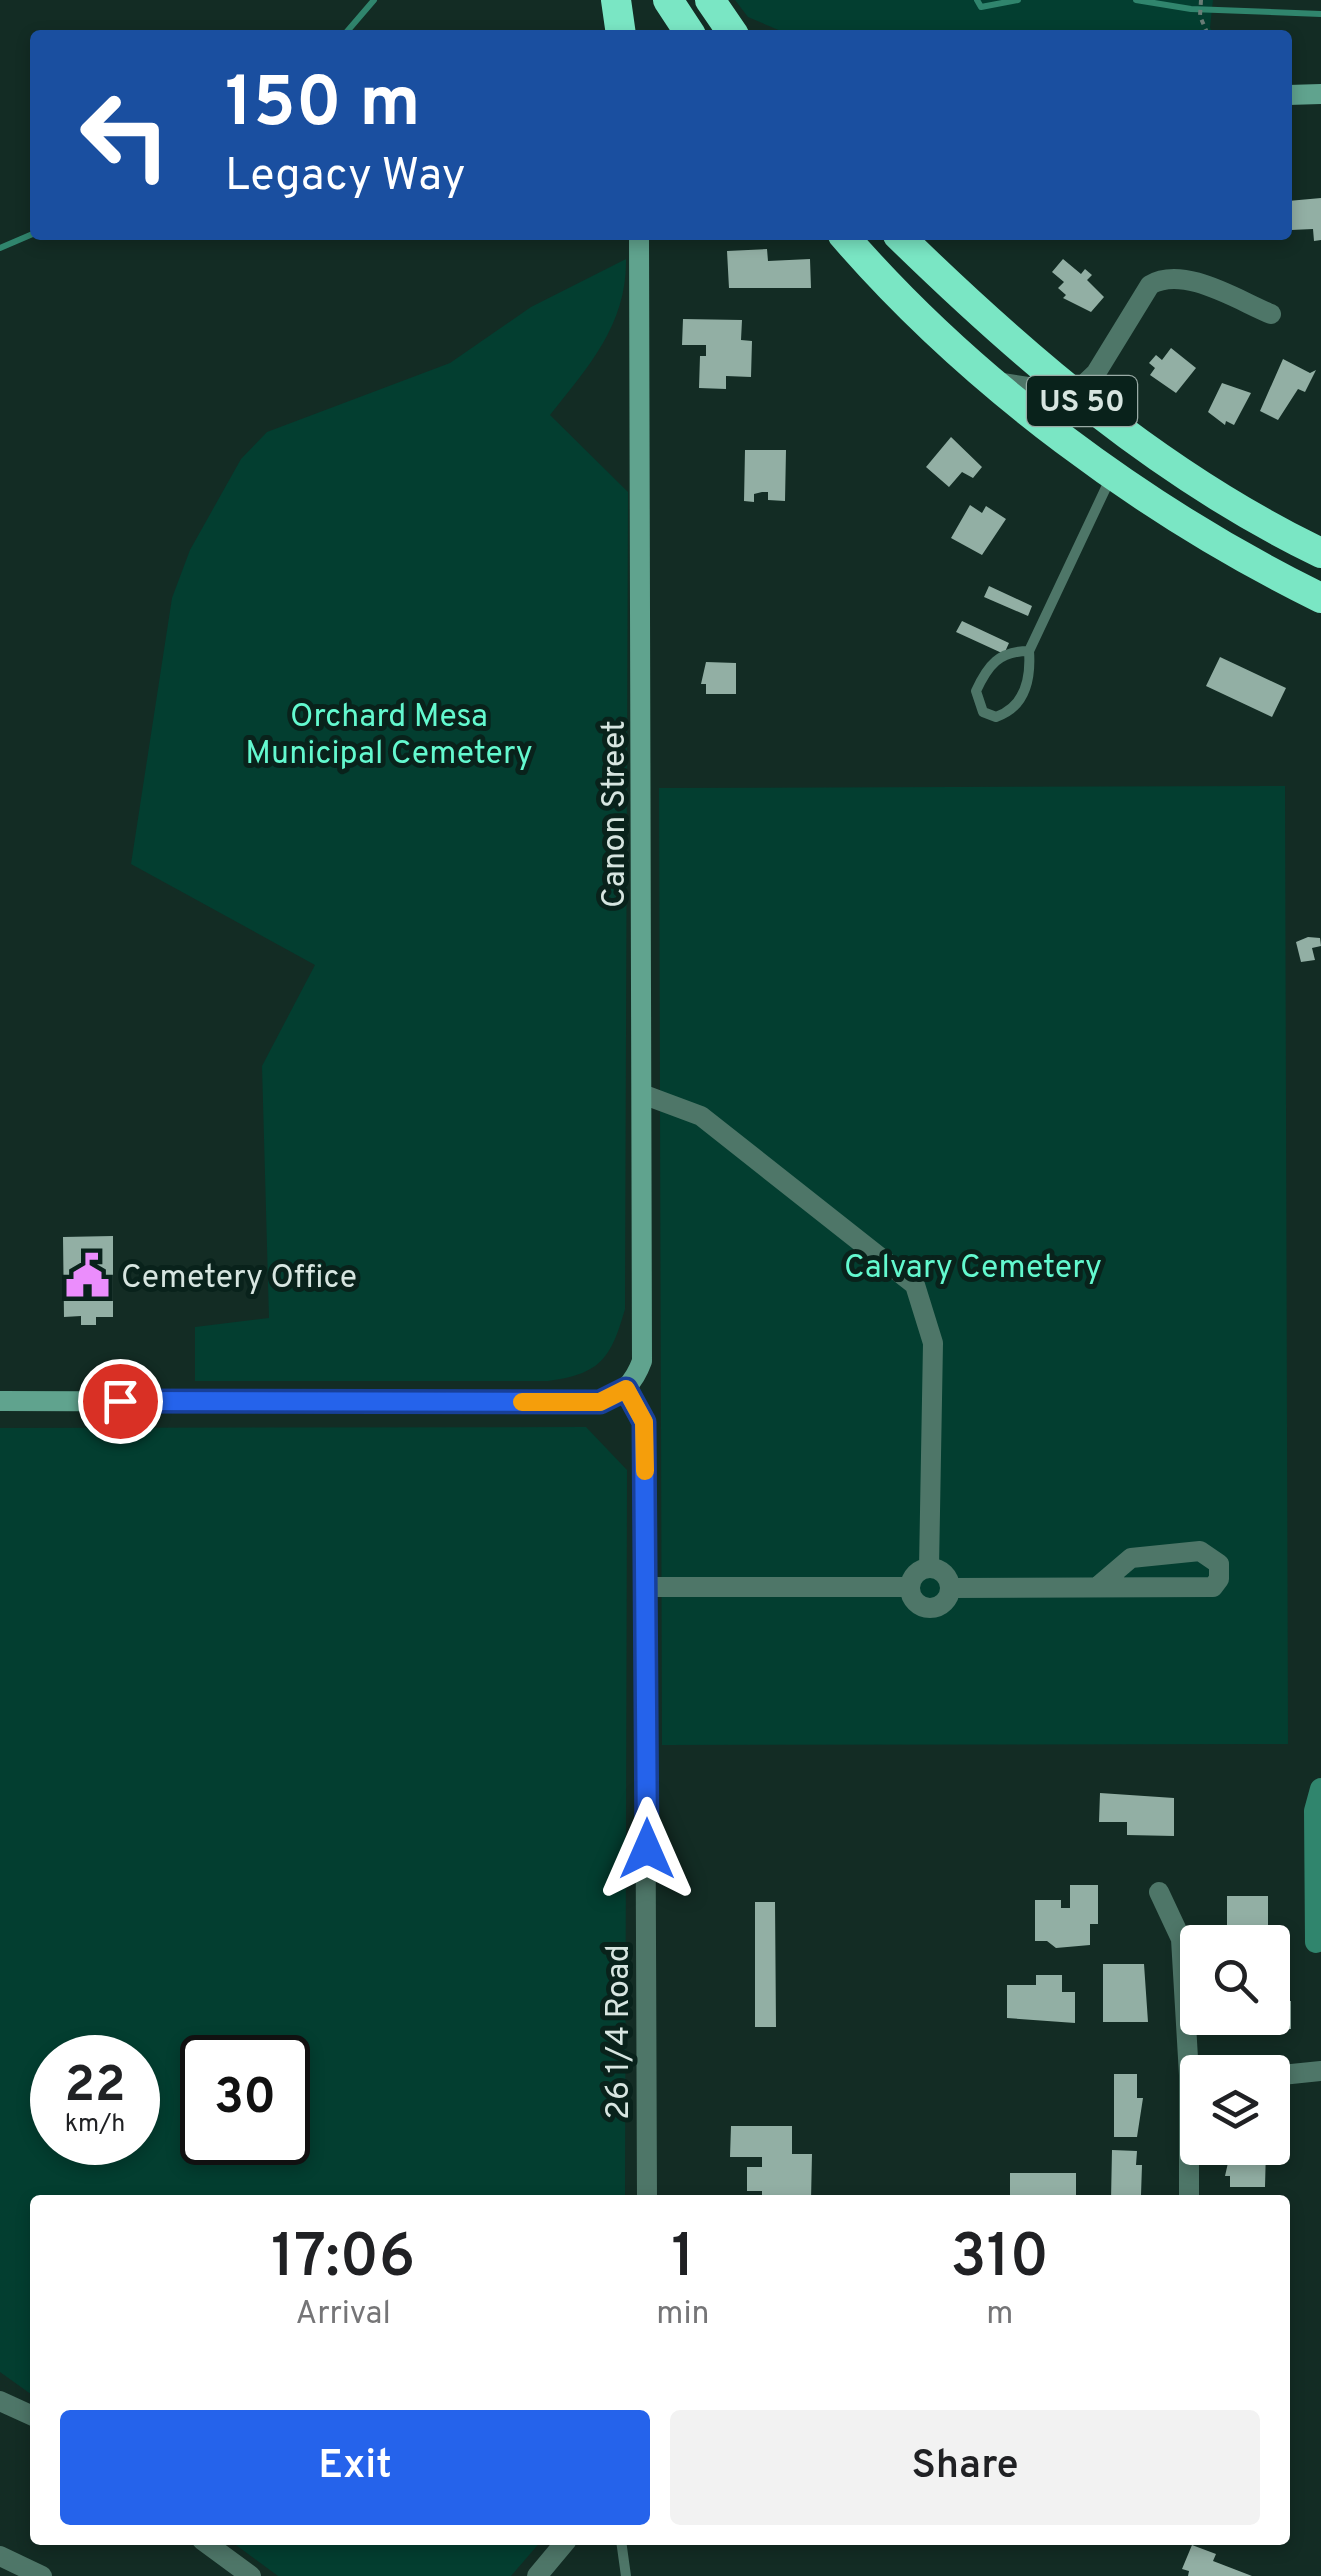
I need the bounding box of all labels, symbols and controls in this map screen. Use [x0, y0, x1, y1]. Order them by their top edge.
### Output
text: 150 m [225, 62, 420, 151]
icon: left [60, 70, 190, 200]
text: Legacy Way [225, 149, 466, 206]
road number: US 50 [1027, 376, 1137, 426]
park label: Orchard Mesa Municipal Cemetery [245, 698, 533, 775]
street label: Canon Street [596, 720, 636, 908]
park label: Calvary Cemetery [844, 1249, 1102, 1289]
public building icon: Cemetery Office [64, 1252, 112, 1300]
place label: Cemetery Office [121, 1259, 357, 1299]
pin [78, 1359, 163, 1444]
icon: arrive [93, 1374, 148, 1429]
position arrow [595, 1797, 699, 1901]
map controls [1180, 1925, 1290, 2165]
button: search [1180, 1925, 1290, 2035]
street label: 26 1/4 Road [600, 1944, 640, 2120]
speed limit sign: 30 [180, 2035, 310, 2165]
button: layers [1180, 2055, 1290, 2165]
text: 22 [64, 2056, 126, 2119]
text: km/h [65, 2109, 125, 2141]
text: 17:06 [271, 2222, 415, 2298]
text: 1 [671, 2222, 695, 2298]
text: 310 [951, 2222, 1049, 2298]
text: Arrival [295, 2295, 391, 2335]
text: min [656, 2295, 710, 2335]
text: m [986, 2295, 1013, 2335]
button: Exit [60, 2410, 650, 2525]
button: Share [670, 2410, 1260, 2525]

